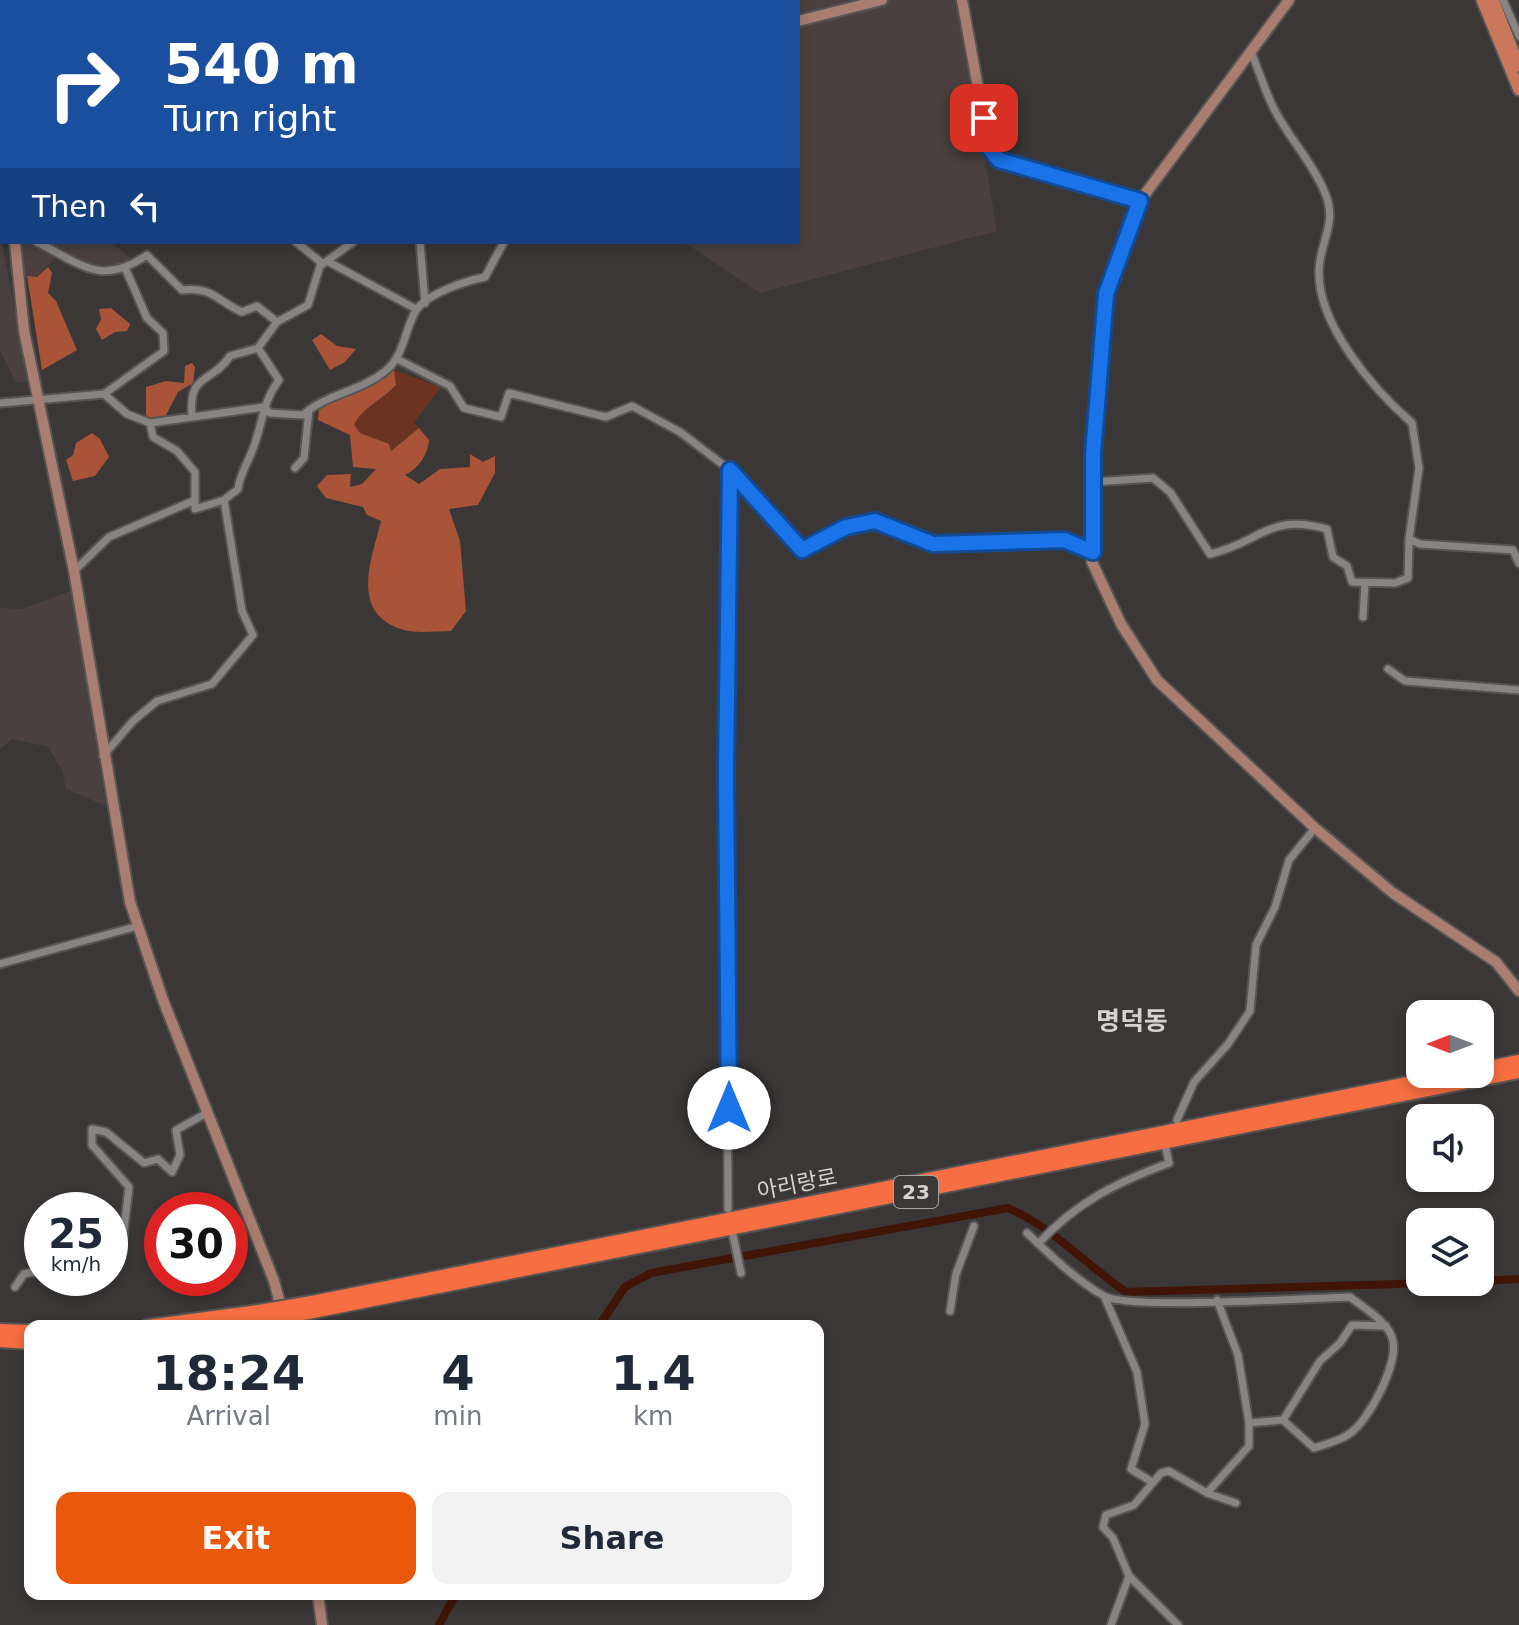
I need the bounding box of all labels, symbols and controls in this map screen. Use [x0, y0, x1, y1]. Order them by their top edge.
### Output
text: 540 m [164, 31, 359, 96]
icon: right [32, 32, 136, 136]
pin [950, 84, 1018, 152]
icon: arrive [962, 96, 1006, 140]
text: Turn right [164, 98, 336, 139]
icon: left [123, 184, 167, 228]
text: Then [32, 189, 107, 224]
north arrow [1406, 1000, 1494, 1088]
map controls [1406, 1000, 1494, 1296]
district label: 명덕동 [1096, 1006, 1168, 1036]
position arrow [687, 1066, 771, 1150]
button: sound [1406, 1104, 1494, 1192]
street label: 아리랑로 [755, 1164, 839, 1204]
road number: 23 [894, 1176, 938, 1208]
speed limit sign: 30 [144, 1192, 248, 1296]
button: layers [1406, 1208, 1494, 1296]
text: 25 [48, 1211, 104, 1257]
text: km/h [51, 1252, 101, 1276]
text: 18:24 [152, 1345, 305, 1401]
text: 4 [441, 1345, 475, 1401]
text: 1.4 [611, 1345, 696, 1401]
text: Arrival [186, 1401, 271, 1431]
text: min [433, 1401, 482, 1431]
text: km [633, 1401, 673, 1431]
button: Exit [56, 1492, 416, 1584]
button: Share [432, 1492, 792, 1584]

